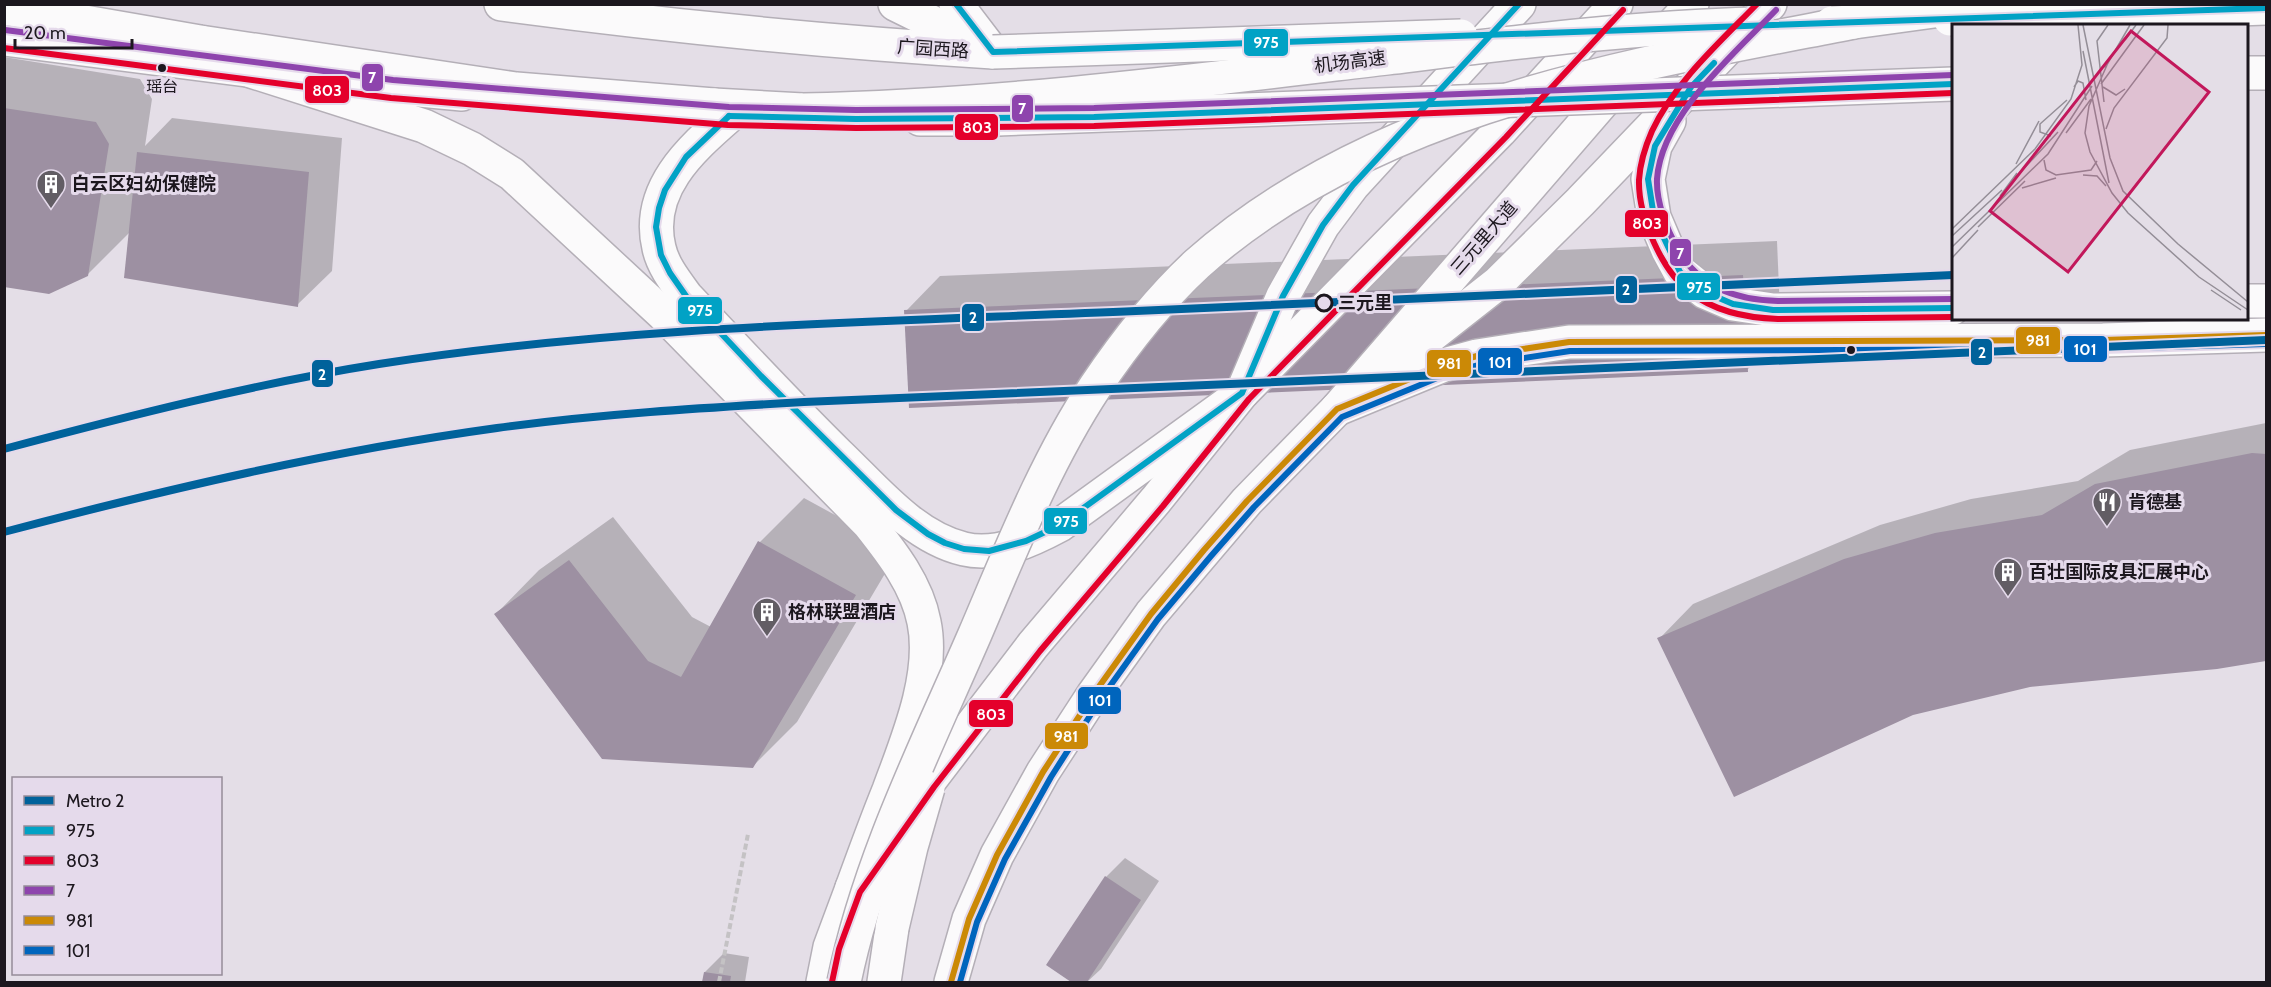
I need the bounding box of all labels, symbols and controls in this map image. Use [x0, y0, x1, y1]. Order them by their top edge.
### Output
scale bar [15, 12, 132, 50]
text: 20 m [24, 22, 66, 44]
inset map [1952, 24, 2247, 320]
line badge: 975 [1243, 28, 1289, 57]
text: 975 [1253, 33, 1279, 52]
street label: 广园西路 [896, 36, 970, 62]
street label: 机场高速 [1313, 47, 1387, 77]
marker: 瑶台 [156, 62, 168, 74]
line badge: 7 [361, 63, 384, 92]
text: 7 [368, 68, 377, 87]
line badge: 803 [304, 75, 350, 104]
place label: 瑶台 [146, 77, 178, 96]
text: 803 [312, 81, 342, 100]
line badge: 7 [1011, 94, 1034, 123]
text: 7 [1018, 99, 1027, 118]
line badge: 803 [954, 113, 999, 141]
text: 803 [962, 118, 992, 137]
building icon: 白云区妇幼保健院 [35, 168, 67, 210]
place label: 白云区妇幼保健院 [72, 173, 216, 195]
street label: 三元里大道 [1446, 197, 1522, 279]
line badge: 803 [1624, 209, 1669, 238]
text: 803 [1632, 214, 1662, 233]
line badge: 7 [1669, 238, 1692, 267]
text: 7 [1676, 244, 1685, 263]
line badge: 975 [1676, 272, 1721, 301]
line badge: 2 [1615, 275, 1638, 304]
text: 975 [1686, 278, 1712, 297]
text: 2 [1622, 280, 1630, 299]
place label: 三元里 [1338, 292, 1392, 314]
marker: 三元里 [1315, 294, 1333, 312]
line badge: 975 [677, 296, 723, 325]
text: 975 [687, 301, 713, 320]
line badge: 2 [961, 303, 985, 332]
text: 2 [969, 308, 977, 327]
line badge: 981 [2015, 326, 2061, 355]
text: 981 [2026, 331, 2050, 350]
line badge: 101 [2063, 335, 2108, 363]
line badge: 2 [1970, 338, 1993, 366]
text: 101 [2073, 340, 2097, 359]
text: 2 [1978, 343, 1986, 362]
unlabelled marker [1845, 344, 1857, 356]
line badge: 101 [1477, 347, 1523, 376]
line badge: 981 [1426, 349, 1472, 378]
text: 101 [1488, 353, 1512, 372]
text: 981 [1437, 354, 1461, 373]
line badge: 2 [311, 359, 334, 388]
text: 2 [318, 365, 326, 384]
restaurant icon: 肯德基 [2091, 486, 2123, 528]
place label: 肯德基 [2128, 491, 2182, 513]
line badge: 975 [1043, 507, 1088, 535]
text: 975 [1053, 512, 1079, 531]
building icon: 百壮国际皮具汇展中心 [1992, 556, 2024, 598]
place label: 百壮国际皮具汇展中心 [2029, 561, 2209, 583]
building icon: 格林联盟酒店 [751, 596, 783, 638]
place label: 格林联盟酒店 [788, 601, 896, 623]
line badge: 101 [1077, 686, 1122, 715]
text: 101 [1088, 691, 1112, 710]
line badge: 803 [968, 699, 1014, 728]
text: 803 [976, 705, 1006, 724]
line badge: 981 [1044, 722, 1089, 750]
text: 981 [1054, 727, 1078, 746]
legend [12, 777, 222, 975]
text: Metro 2 [66, 790, 125, 812]
text: 975 [66, 820, 95, 842]
text: 803 [66, 850, 99, 872]
text: 7 [66, 880, 75, 902]
text: 981 [66, 910, 93, 932]
text: 101 [66, 940, 90, 962]

